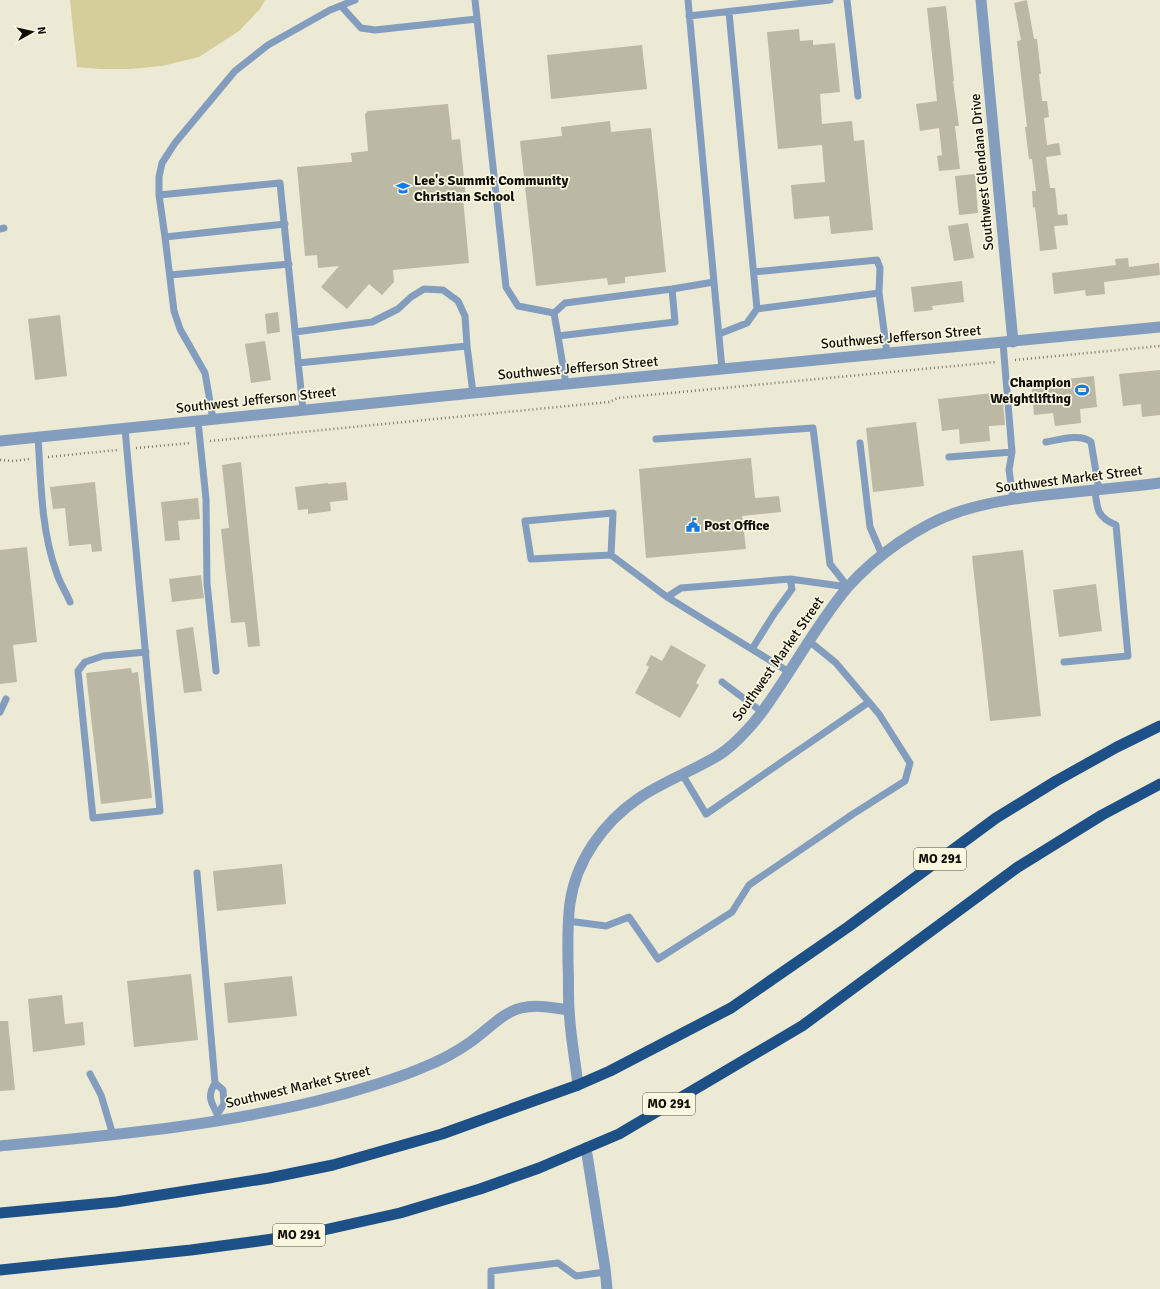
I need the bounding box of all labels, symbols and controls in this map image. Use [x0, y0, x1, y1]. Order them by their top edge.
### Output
north arrow [12, 12, 52, 52]
text: N [34, 26, 48, 35]
street label: Southwest Glendana Drive [967, 93, 997, 251]
place label: Lee's Summit Community Christian School [414, 172, 568, 205]
school or university icon: Lee's Summit Community Christian School [395, 180, 411, 196]
street label: Southwest Jefferson Street [820, 322, 982, 352]
street label: Southwest Jefferson Street [497, 353, 659, 383]
place label: Champion Weightlifting [990, 374, 1071, 407]
sports icon: Champion Weightlifting [1074, 382, 1090, 398]
street label: Southwest Jefferson Street [175, 383, 337, 417]
street label: Southwest Market Street [995, 462, 1143, 496]
public building icon: Post Office [685, 517, 701, 533]
place label: Post Office [704, 517, 770, 534]
street label: Southwest Market Street [729, 593, 827, 724]
road number: MO 291 [914, 848, 966, 870]
street label: Southwest Market Street [224, 1062, 372, 1112]
road number: MO 291 [643, 1093, 695, 1115]
road number: MO 291 [273, 1224, 325, 1246]

